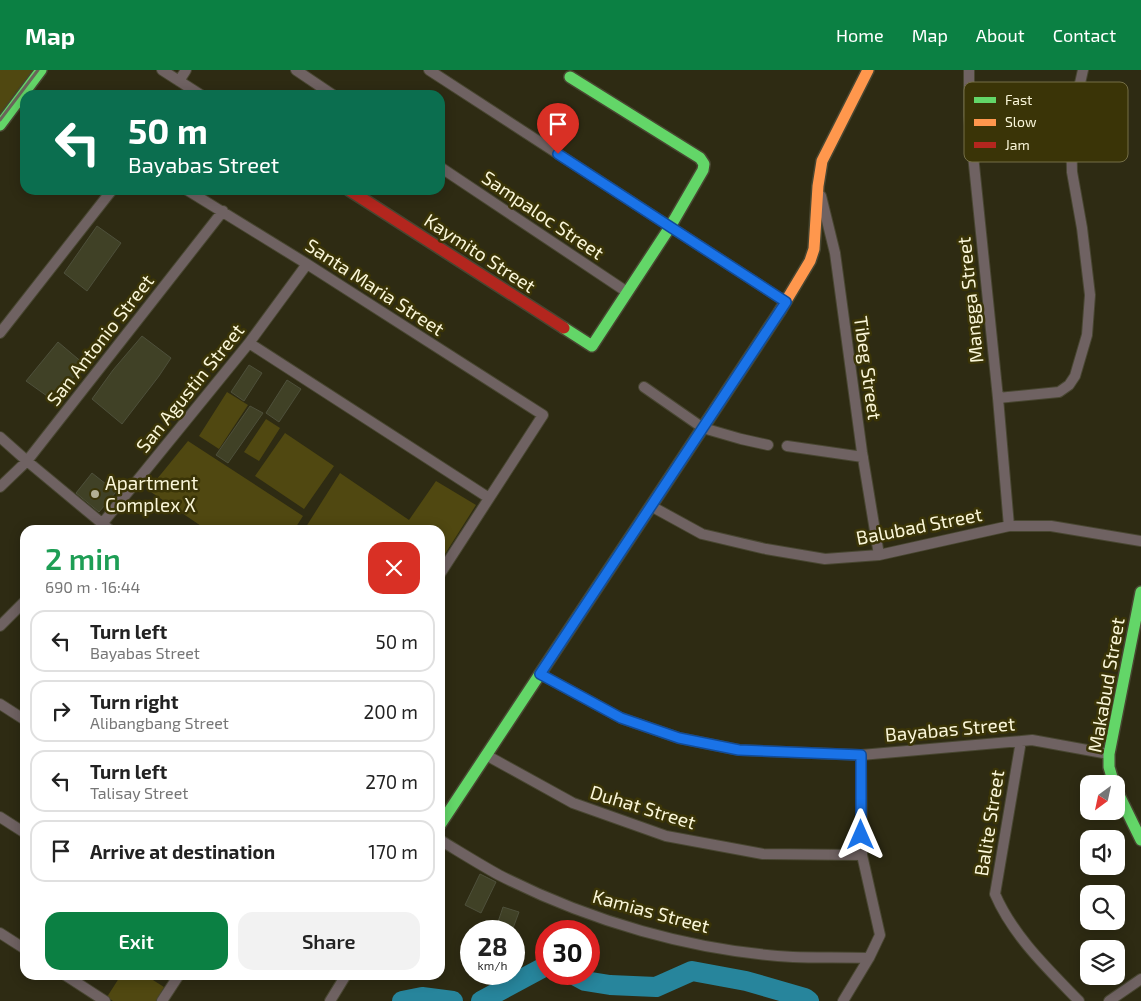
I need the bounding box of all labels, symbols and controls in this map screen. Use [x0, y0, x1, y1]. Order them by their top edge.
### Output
text: Map [25, 21, 75, 50]
text: Home [836, 24, 884, 46]
text: Map [912, 24, 948, 46]
text: About [976, 24, 1025, 46]
text: Contact [1053, 24, 1116, 46]
legend [964, 82, 1128, 162]
text: Fast [1005, 91, 1032, 108]
pin [537, 103, 579, 154]
text: 50 m [128, 109, 208, 151]
icon: left [45, 110, 110, 175]
icon: arrive [544, 110, 572, 138]
text: Slow [1005, 113, 1037, 130]
text: Jam [1005, 136, 1030, 153]
text: Bayabas Street [128, 151, 279, 177]
street label: Sampaloc Street [478, 165, 609, 264]
street label: Kaymito Street [420, 208, 540, 297]
street label: Santa Maria Street [302, 233, 449, 340]
street label: Mangga Street [951, 236, 988, 364]
street label: San Antonio Street [41, 269, 158, 410]
street label: Tibeg Street [850, 315, 887, 421]
street label: San Agustin Street [131, 319, 249, 457]
place label: Apartment Complex X [105, 471, 198, 516]
marker: Apartment Complex X [89, 488, 101, 500]
street label: Balubad Street [854, 502, 984, 549]
text: 2 min [45, 540, 121, 576]
button: close [368, 542, 420, 594]
text: 690 m · 16:44 [45, 577, 140, 596]
street label: Makabud Street [1082, 616, 1129, 754]
text: Turn left [90, 620, 167, 643]
icon: left [47, 627, 75, 655]
text: 50 m [375, 630, 418, 653]
text: Bayabas Street [90, 643, 200, 662]
text: Turn right [90, 690, 178, 713]
icon: right [47, 697, 75, 725]
text: 200 m [364, 700, 418, 723]
street label: Bayabas Street [884, 711, 1016, 746]
text: Alibangbang Street [90, 713, 229, 732]
text: Turn left [90, 760, 167, 783]
icon: left [47, 767, 75, 795]
street label: Balite Street [969, 768, 1008, 878]
text: 270 m [365, 770, 418, 793]
north arrow [1080, 775, 1125, 820]
map controls [1080, 775, 1125, 985]
street label: Duhat Street [588, 780, 699, 833]
text: Talisay Street [90, 783, 188, 802]
position arrow [834, 808, 886, 860]
button: sound [1080, 830, 1125, 875]
icon: arrive [47, 837, 75, 865]
text: Arrive at destination [90, 840, 275, 863]
text: 170 m [368, 840, 418, 863]
street label: Kamias Street [590, 884, 712, 937]
button: search [1080, 885, 1125, 930]
button: Exit [45, 912, 228, 970]
button: Share [238, 912, 420, 970]
speed limit sign: 30 [535, 920, 600, 985]
text: 28 [477, 931, 508, 961]
button: layers [1080, 940, 1125, 985]
text: km/h [478, 958, 507, 972]

